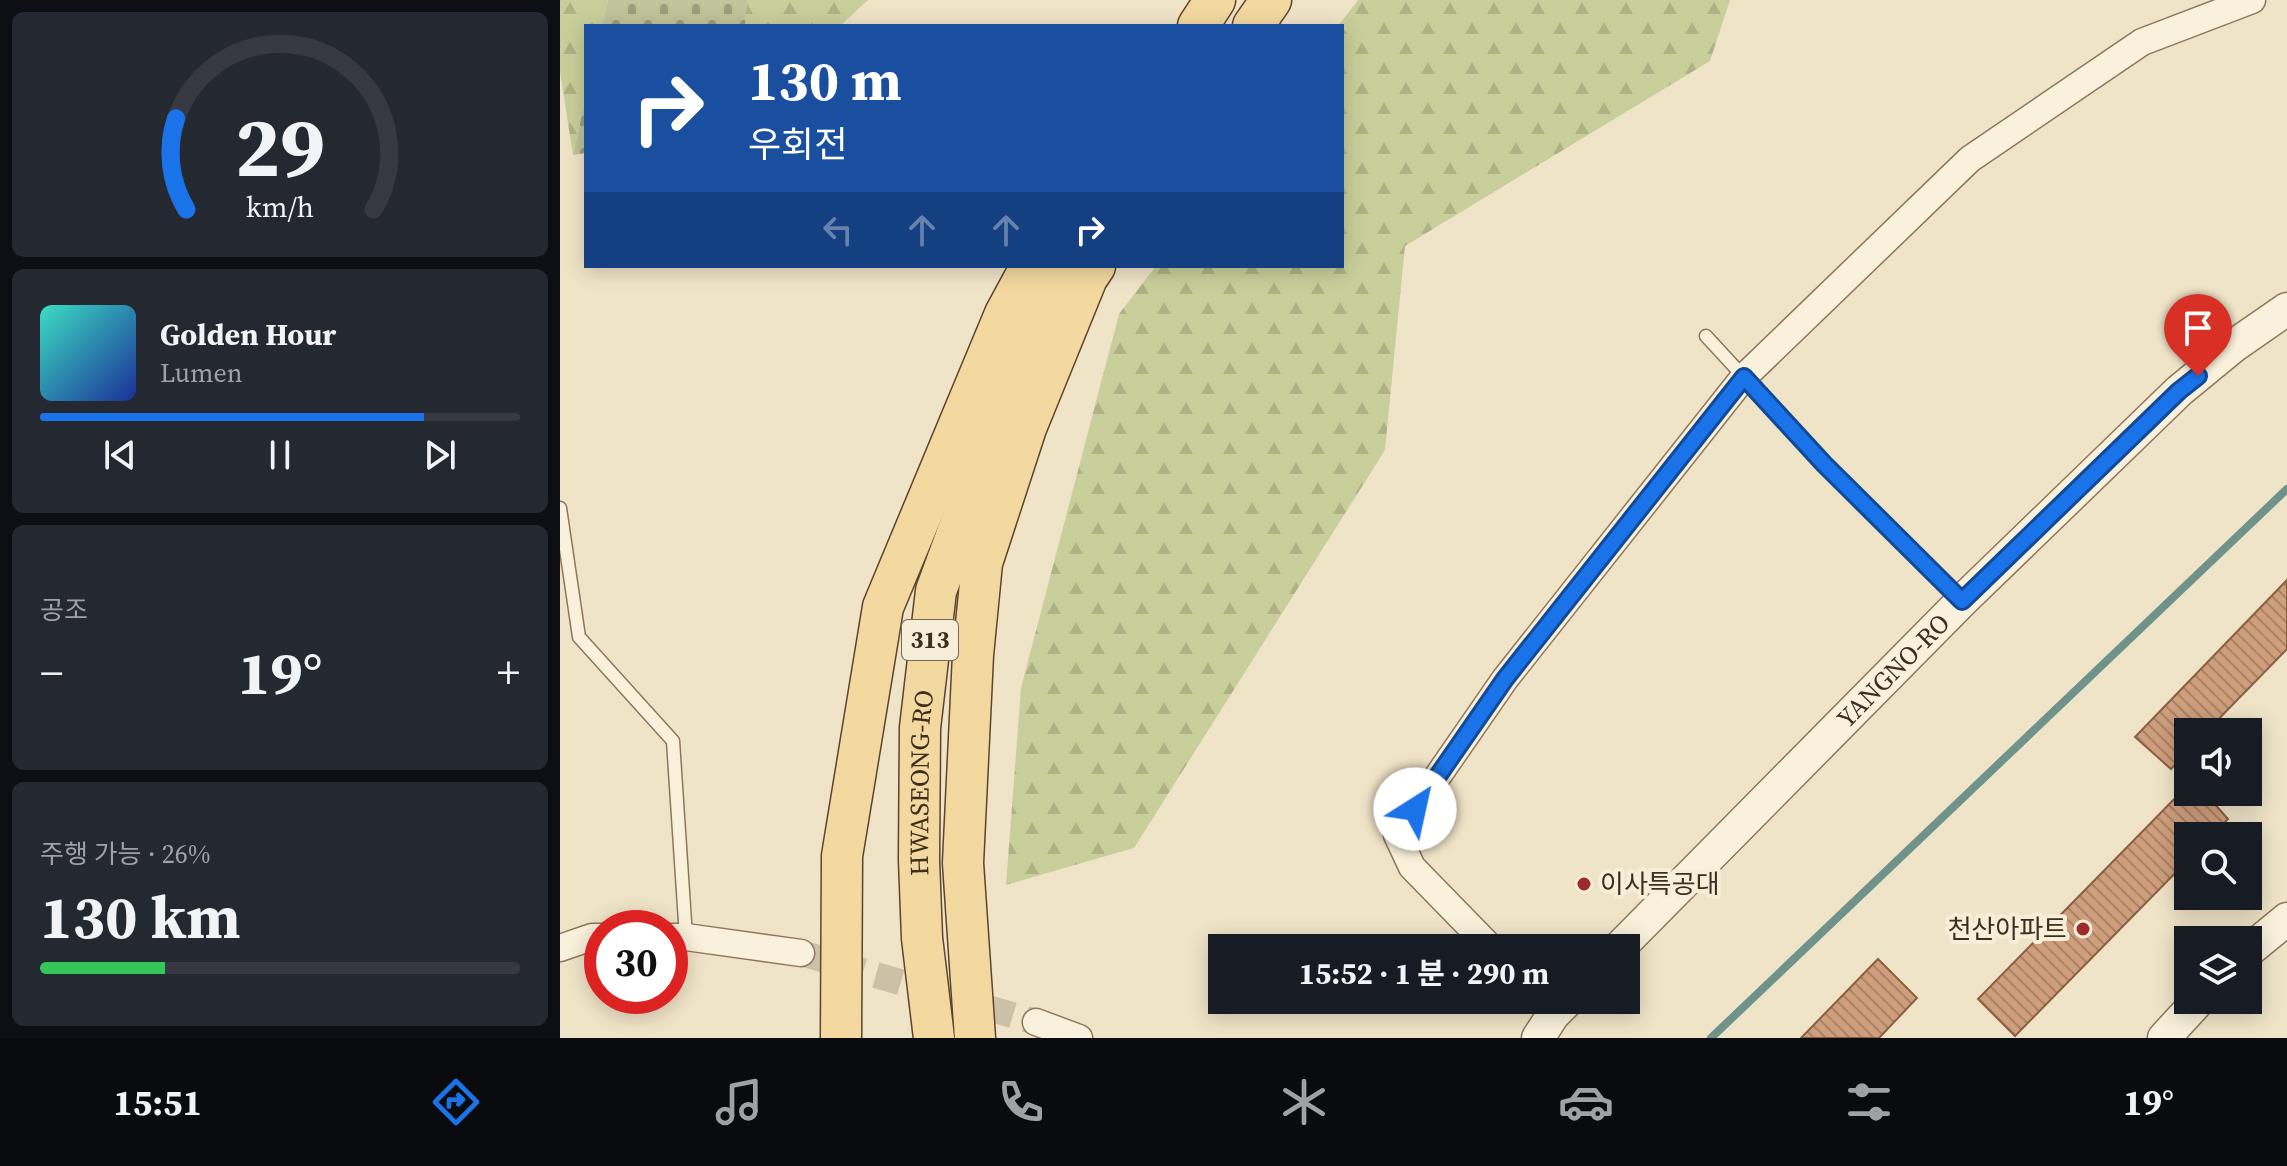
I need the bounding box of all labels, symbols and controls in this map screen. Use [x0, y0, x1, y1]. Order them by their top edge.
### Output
text: 130 m [748, 42, 902, 119]
icon: right [616, 56, 720, 160]
text: 29 [235, 90, 325, 204]
text: 우회전 [748, 120, 847, 169]
text: km/h [246, 187, 314, 227]
icon: left [816, 208, 860, 252]
icon: ahead [900, 208, 944, 252]
icon: ahead [984, 208, 1028, 252]
icon: right [1068, 208, 1112, 252]
pin [2164, 294, 2232, 376]
icon: arrive [2176, 306, 2220, 350]
text: Golden Hour [160, 314, 336, 355]
text: Lumen [160, 355, 242, 391]
icon: previous [98, 433, 142, 477]
icon: pause [258, 433, 302, 477]
icon: next [418, 433, 462, 477]
text: 공조 [40, 592, 88, 628]
street label: YANGNO-RO [1828, 605, 1958, 736]
road number: 313 [902, 620, 958, 660]
text: 19° [238, 632, 322, 714]
text: − [40, 642, 63, 703]
text: + [497, 642, 520, 703]
street label: HWASEONG-RO [901, 688, 942, 877]
map controls [2174, 718, 2262, 1014]
button: sound [2174, 718, 2262, 806]
position arrow [1373, 767, 1457, 851]
button: search [2174, 822, 2262, 910]
text: 주행 가능 · 26% [40, 836, 211, 872]
place label: 이사특공대 [1600, 866, 1720, 902]
marker: 이사특공대 [1575, 875, 1593, 893]
text: 130 km [40, 876, 241, 958]
speed limit sign: 30 [584, 910, 688, 1014]
place label: 천산아파트 [1947, 911, 2067, 947]
marker: 천산아파트 [2074, 920, 2092, 938]
button: layers [2174, 926, 2262, 1014]
text: 15:52 · 1 분 · 290 m [1299, 953, 1549, 994]
icon: directions [428, 1074, 484, 1130]
icon: music [711, 1074, 767, 1130]
icon: phone [993, 1074, 1049, 1130]
icon: climate [1276, 1074, 1332, 1130]
icon: car [1558, 1074, 1614, 1130]
icon: filters [1841, 1074, 1897, 1130]
text: 15:51 [113, 1078, 202, 1127]
text: 19° [2123, 1078, 2174, 1127]

